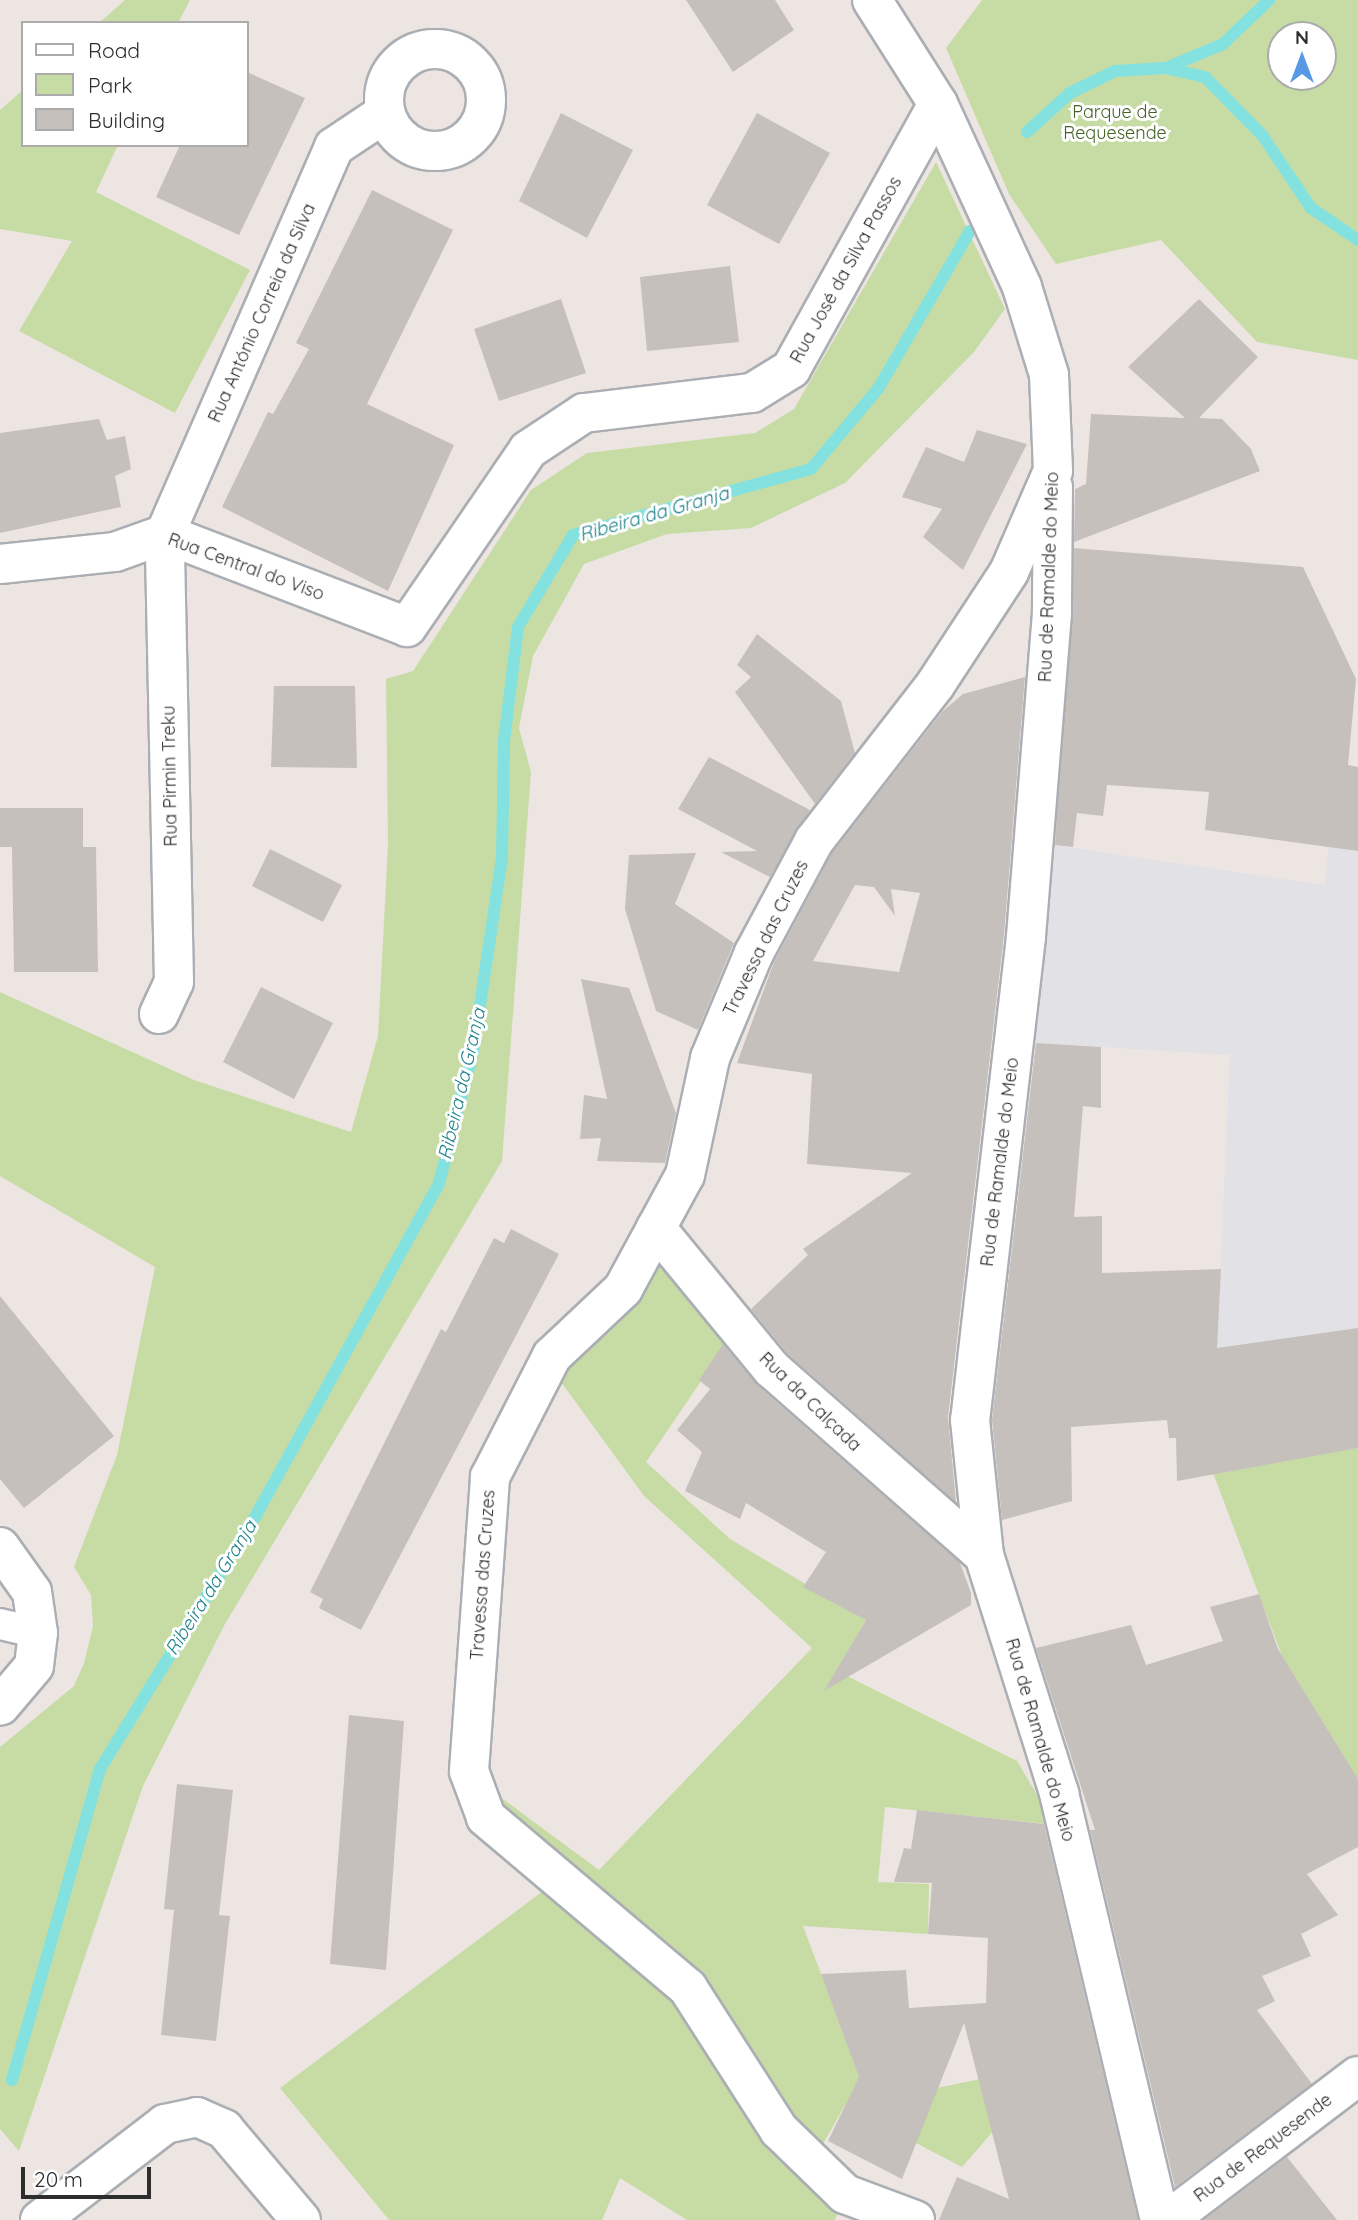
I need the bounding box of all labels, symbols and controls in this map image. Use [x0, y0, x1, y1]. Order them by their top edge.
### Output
legend [21, 21, 248, 147]
north arrow [1267, 21, 1337, 91]
text: N [1295, 25, 1309, 49]
text: Road [88, 37, 140, 63]
text: Park [88, 72, 132, 98]
park label: Parque de Requesende [1063, 102, 1167, 144]
text: Building [88, 107, 165, 133]
street label: Rua José da Silva Passos [786, 173, 906, 367]
street label: Rua António Correia da Silva [204, 200, 320, 426]
street label: Rua de Ramalde do Meio [1035, 471, 1063, 683]
water label: Ribeira da Granja [577, 482, 731, 546]
street label: Rua Central do Viso [165, 529, 327, 605]
street label: Rua Pirmin Treku [158, 705, 182, 847]
street label: Travessa das Cruzes [719, 857, 813, 1019]
water label: Ribeira da Granja [434, 1006, 490, 1162]
street label: Rua de Ramalde do Meio [976, 1056, 1024, 1268]
street label: Rua da Calçada [754, 1348, 866, 1456]
street label: Travessa das Cruzes [466, 1489, 500, 1661]
water label: Ribeira da Granja [160, 1516, 262, 1660]
street label: Rua de Ramalde do Meio [1001, 1636, 1079, 1844]
street label: Rua de Requesende [1190, 2089, 1336, 2207]
scale bar [24, 2154, 154, 2198]
text: 20 m [34, 2166, 83, 2192]

